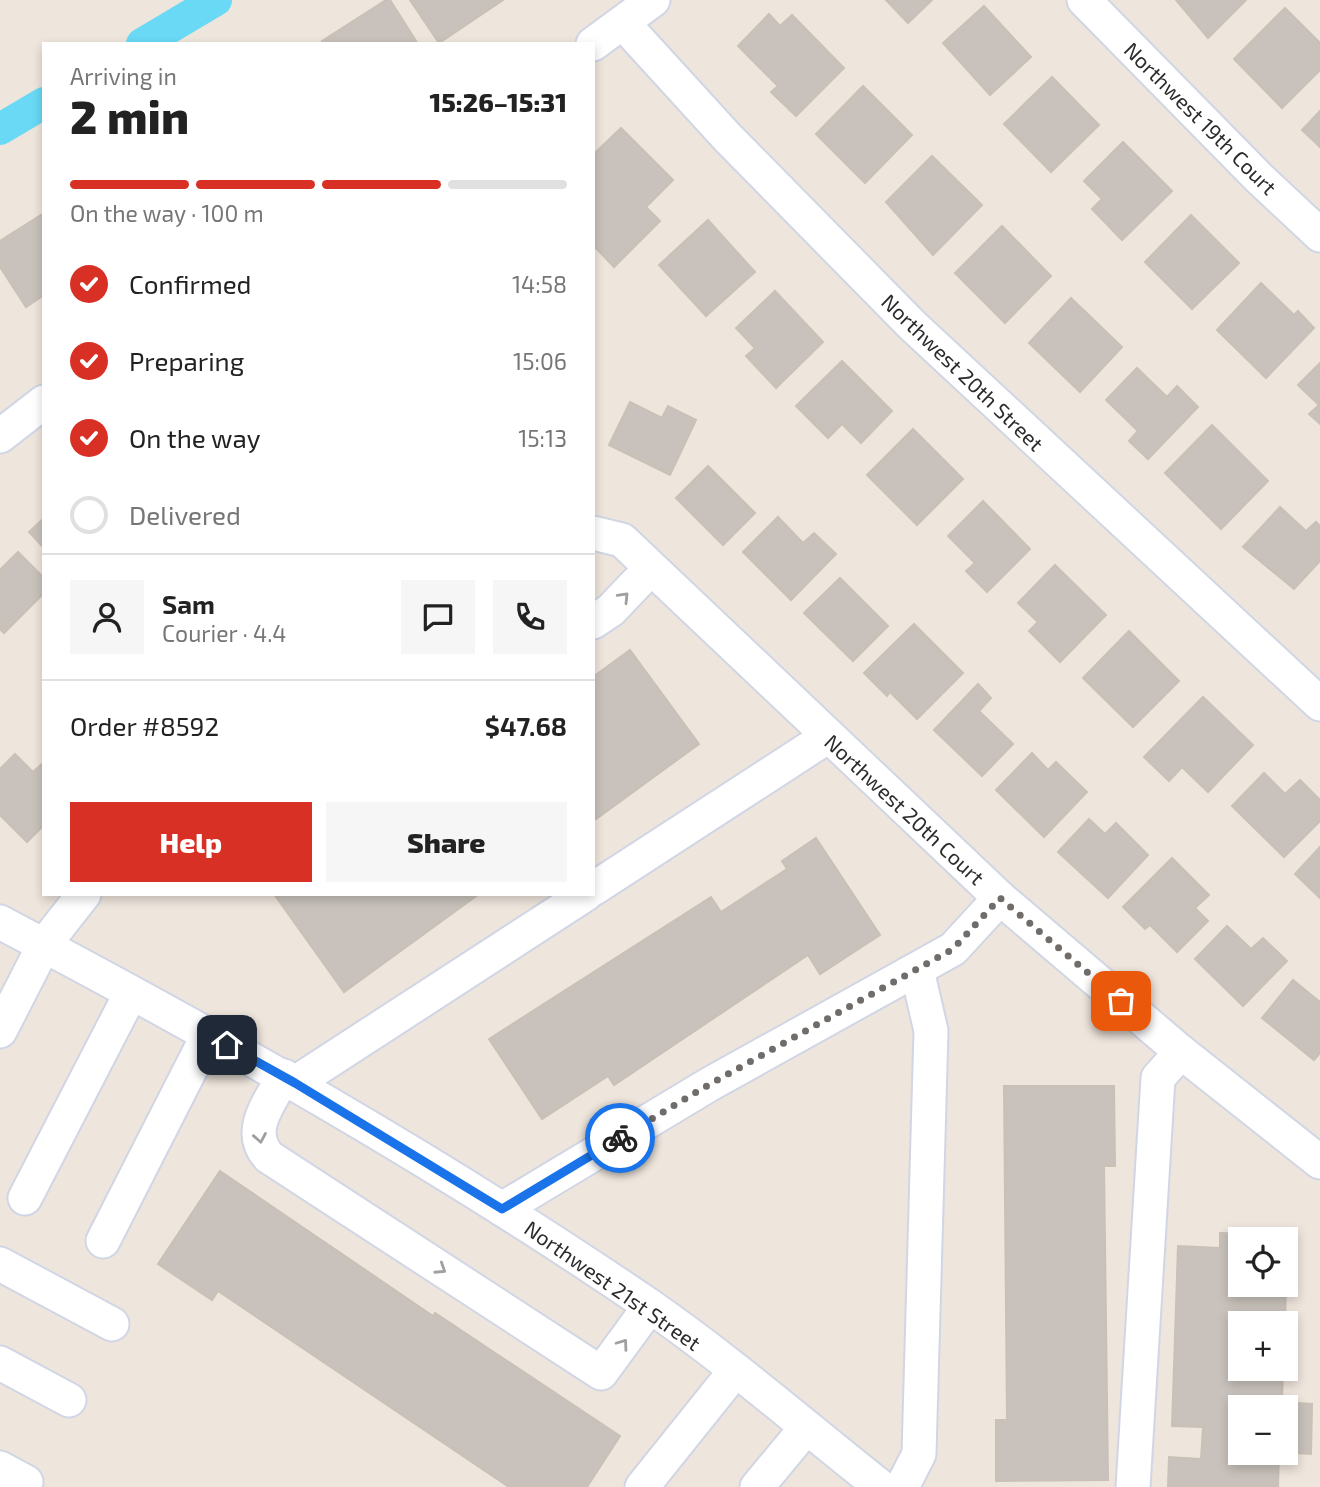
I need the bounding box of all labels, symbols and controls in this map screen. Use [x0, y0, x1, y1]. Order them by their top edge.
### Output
street label: Northwest 19th Court [1120, 37, 1282, 199]
text: Arriving in [70, 62, 177, 90]
text: 15:26–15:31 [430, 86, 567, 117]
text: 2 min [70, 88, 189, 143]
text: On the way · 100 m [70, 199, 264, 227]
icon: check [70, 265, 108, 303]
text: Confirmed [129, 268, 252, 299]
text: 14:58 [512, 270, 567, 298]
street label: Northwest 20th Street [877, 288, 1049, 456]
icon: check [70, 342, 108, 380]
text: Preparing [129, 345, 244, 376]
text: 15:06 [513, 347, 567, 375]
icon: check [70, 419, 108, 457]
text: On the way [129, 422, 260, 453]
text: 15:13 [518, 424, 567, 452]
text: Delivered [129, 499, 241, 530]
button: person [70, 580, 144, 654]
button: chat [401, 580, 475, 654]
button: phone [493, 580, 567, 654]
text: Sam [162, 588, 215, 619]
one-way arrow [615, 592, 628, 605]
text: Courier · 4.4 [162, 619, 286, 647]
text: Order #8592 [70, 710, 219, 741]
text: $47.68 [485, 710, 567, 741]
street label: Northwest 20th Court [820, 729, 990, 889]
button: Help [70, 802, 312, 882]
button: Share [326, 802, 567, 882]
pin [1091, 971, 1151, 1031]
icon: bag [1102, 982, 1140, 1020]
pin [197, 1015, 257, 1075]
icon: home [208, 1026, 246, 1064]
courier [585, 1103, 655, 1173]
icon: bike [601, 1119, 639, 1157]
one-way arrow [252, 1132, 267, 1144]
street label: Northwest 21st Street [520, 1215, 706, 1355]
map controls [1228, 1227, 1298, 1465]
button: locate [1228, 1227, 1298, 1297]
one-way arrow [434, 1261, 447, 1274]
button: + [1228, 1311, 1298, 1381]
one-way arrow [614, 1339, 627, 1352]
button: − [1228, 1395, 1298, 1465]

